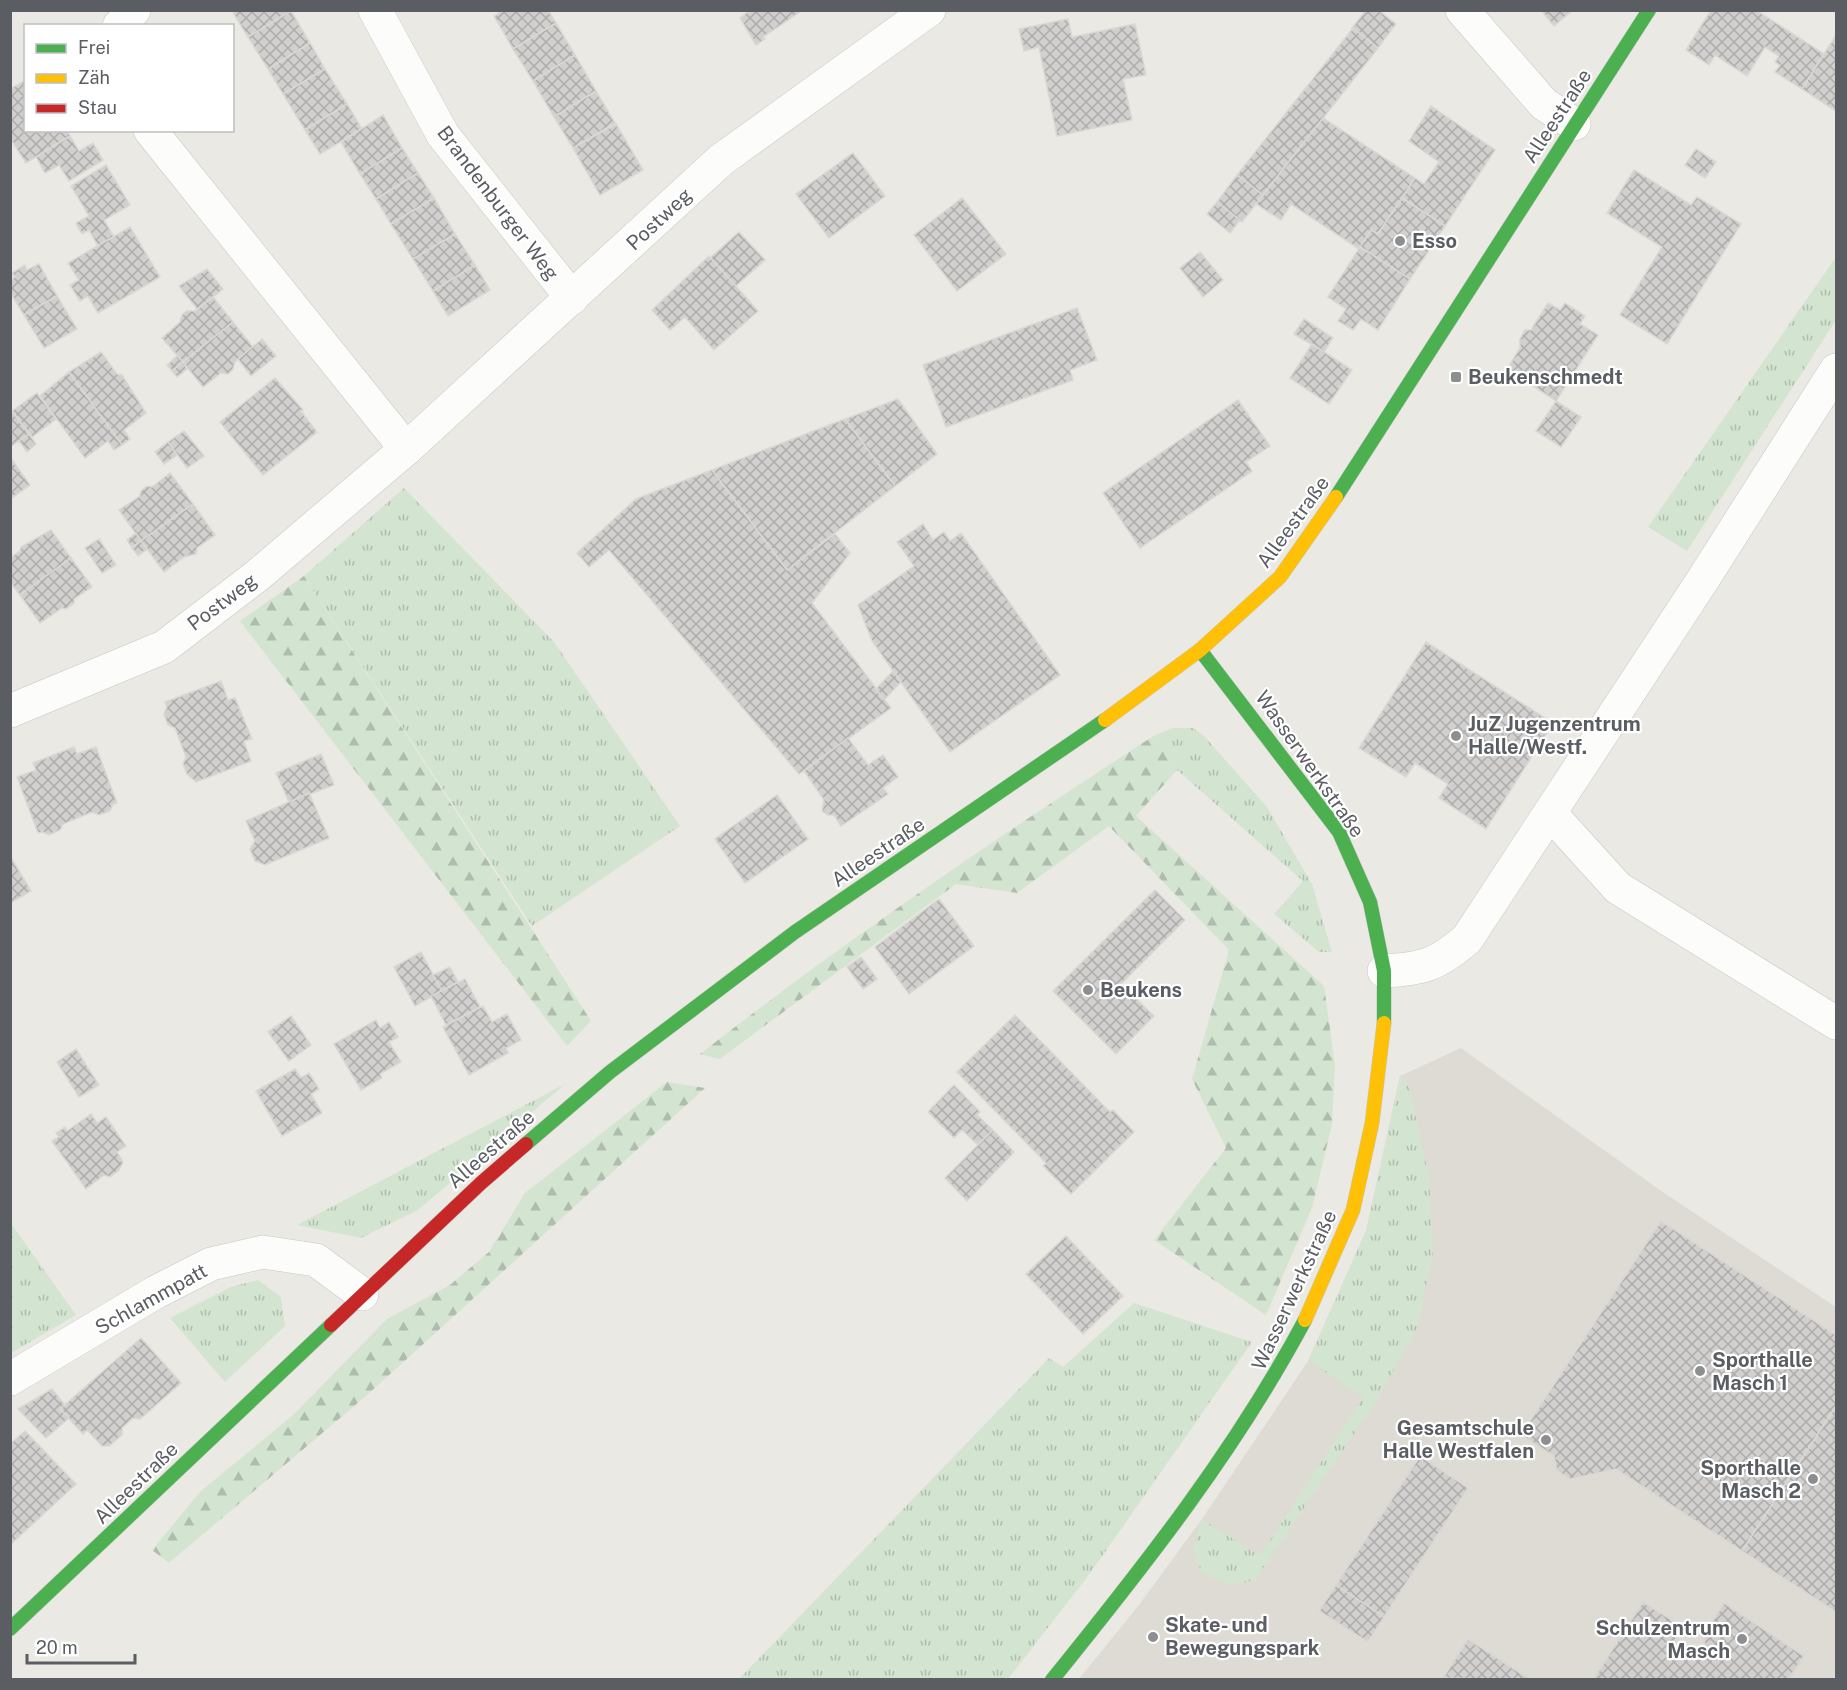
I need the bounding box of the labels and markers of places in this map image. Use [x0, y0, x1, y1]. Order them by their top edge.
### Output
place label: Esso [1412, 229, 1457, 253]
marker: Esso [1393, 234, 1407, 248]
place label: Beukenschmedt [1468, 365, 1623, 389]
marker: Beukenschmedt [1449, 370, 1463, 384]
place label: JuZ Jugenzentrum Halle/Westf. [1468, 712, 1641, 759]
marker: JuZ Jugenzentrum Halle/Westf. [1449, 729, 1463, 743]
place label: Beukens [1100, 978, 1182, 1002]
marker: Beukens [1081, 983, 1095, 997]
place label: Sporthalle Masch 1 [1712, 1348, 1813, 1395]
marker: Sporthalle Masch 1 [1693, 1364, 1707, 1378]
place label: Gesamtschule Halle Westfalen [1383, 1416, 1534, 1463]
marker: Gesamtschule Halle Westfalen [1539, 1433, 1553, 1447]
place label: Sporthalle Masch 2 [1700, 1456, 1801, 1503]
marker: Sporthalle Masch 2 [1806, 1472, 1820, 1486]
place label: Skate- und Bewegungspark [1165, 1613, 1320, 1660]
place label: Schulzentrum Masch [1596, 1616, 1730, 1663]
marker: Skate- und Bewegungspark [1146, 1630, 1160, 1644]
marker: Schulzentrum Masch [1735, 1632, 1749, 1646]

